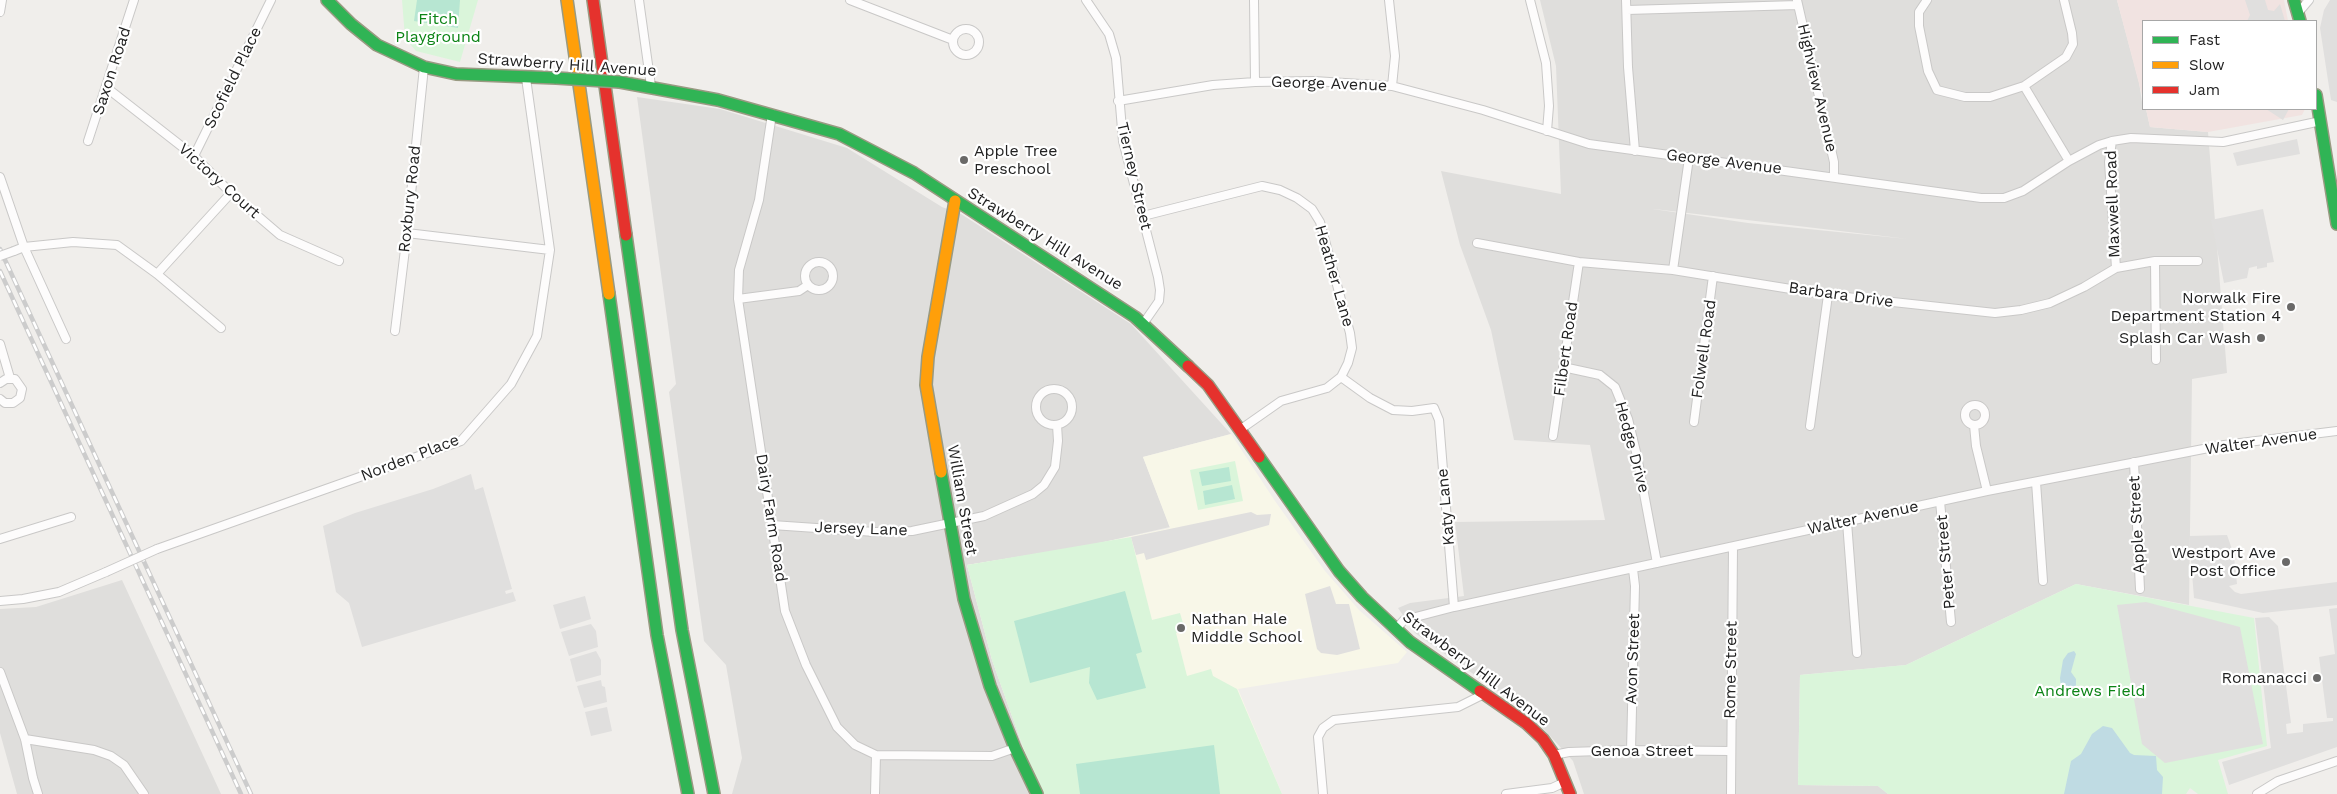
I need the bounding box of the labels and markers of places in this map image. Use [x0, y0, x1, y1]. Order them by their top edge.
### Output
place label: Apple Tree Preschool [974, 141, 1058, 179]
marker: Apple Tree Preschool [958, 154, 970, 166]
place label: Norwalk Fire Department Station 4 [2111, 288, 2281, 326]
marker: Norwalk Fire Department Station 4 [2285, 301, 2297, 313]
place label: Splash Car Wash [2119, 328, 2251, 348]
marker: Splash Car Wash [2255, 332, 2267, 344]
place label: Westport Ave Post Office [2171, 543, 2276, 581]
marker: Westport Ave Post Office [2280, 556, 2292, 568]
place label: Nathan Hale Middle School [1191, 609, 1302, 647]
marker: Nathan Hale Middle School [1175, 622, 1187, 634]
place label: Romanacci [2222, 668, 2307, 688]
marker: Romanacci [2311, 672, 2323, 684]

